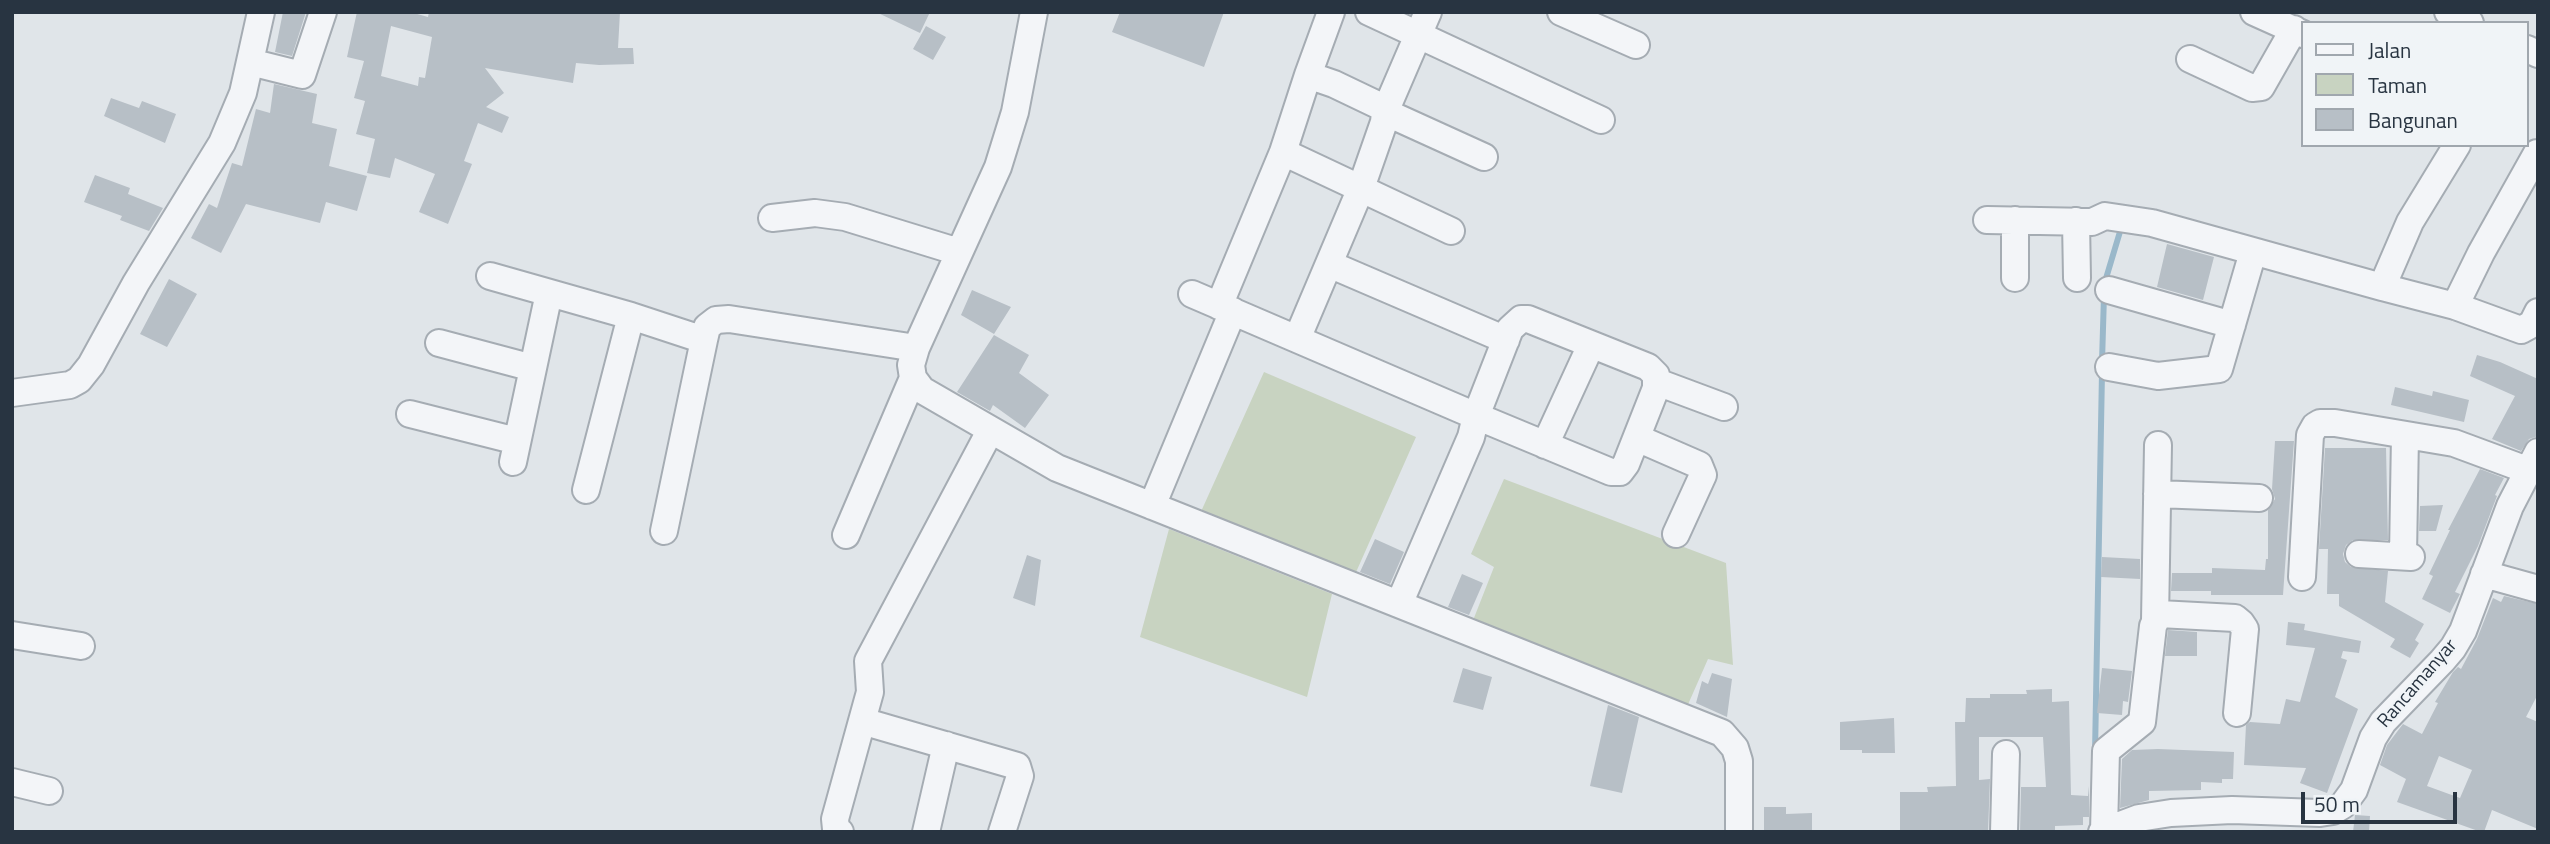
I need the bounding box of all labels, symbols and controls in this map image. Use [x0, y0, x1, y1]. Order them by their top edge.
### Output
legend [2302, 21, 2529, 147]
text: Jalan [2368, 34, 2411, 66]
text: Taman [2368, 69, 2427, 101]
text: Bangunan [2368, 104, 2458, 136]
street label: Rancamanyar [2373, 635, 2463, 733]
scale bar [2305, 778, 2461, 822]
text: 50 m [2314, 788, 2360, 820]

